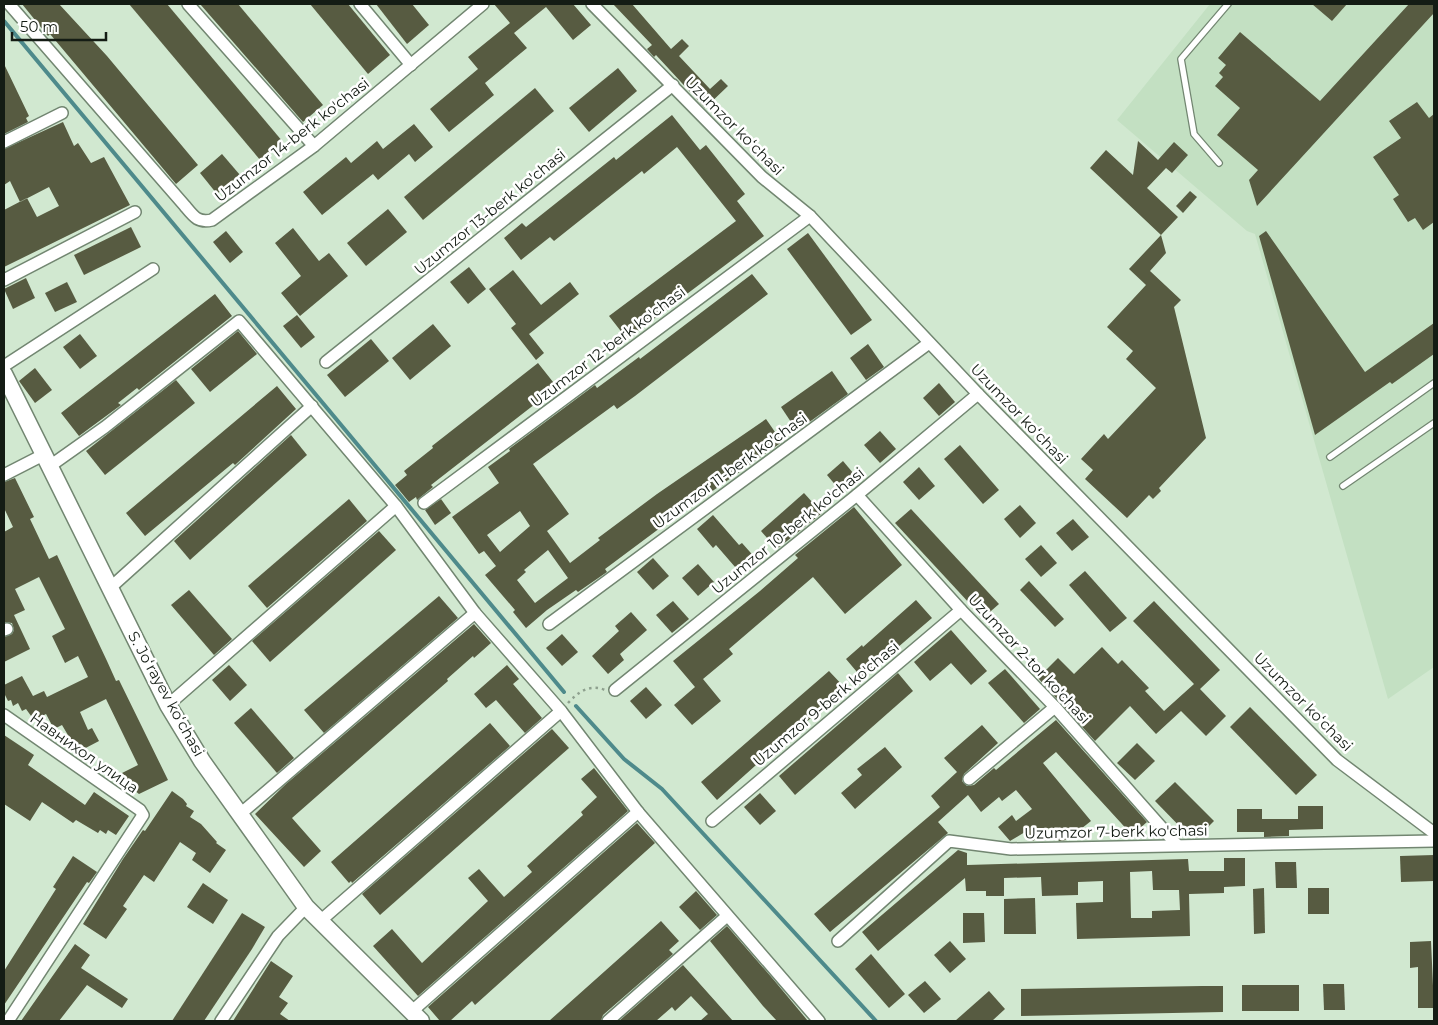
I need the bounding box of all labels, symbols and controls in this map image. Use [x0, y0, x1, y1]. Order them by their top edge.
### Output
scale bar [12, 10, 106, 42]
text: 50 m [20, 17, 58, 36]
street label: Uzumzor koʻchasi [681, 72, 788, 179]
street label: Uzumzor 14-berk ko'chasi [211, 73, 373, 206]
street label: Uzumzor 13-berk ko'chasi [410, 145, 569, 279]
street label: Uzumzor 12-berk ko'chasi [526, 282, 689, 411]
street label: Uzumzor koʻchasi [967, 359, 1072, 468]
street label: Uzumzor 11-berk ko'chasi [649, 408, 811, 533]
street label: Uzumzor 10-berk ko'chasi [708, 463, 868, 598]
street label: Uzumzor 2-tor ko'chasi [964, 590, 1095, 728]
street label: S. Joʻrayev koʻchasi [124, 628, 209, 760]
street label: Uzumzor 9-berk ko'chasi [749, 637, 903, 770]
street label: Uzumzor koʻchasi [1250, 648, 1357, 755]
street label: Навнихол улица [26, 708, 142, 797]
street label: Uzumzor 7-berk ko'chasi [1024, 820, 1208, 843]

